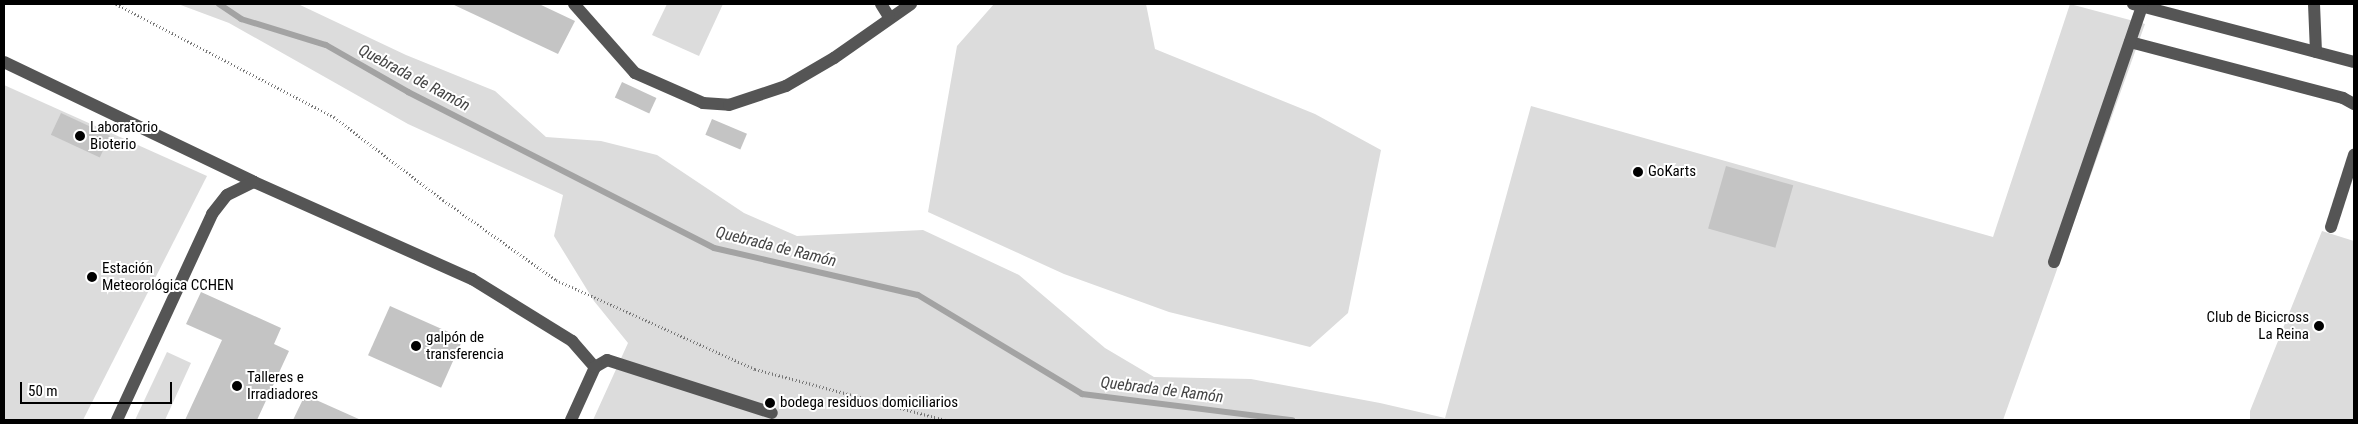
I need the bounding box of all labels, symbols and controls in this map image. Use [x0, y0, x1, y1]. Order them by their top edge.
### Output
water label: Quebrada de Ramón [355, 40, 473, 116]
place label: Laboratorio Bioterio [90, 118, 158, 153]
marker: Laboratorio Bioterio [74, 130, 86, 142]
place label: GoKarts [1648, 163, 1696, 181]
marker: GoKarts [1632, 166, 1644, 178]
water label: Quebrada de Ramón [714, 223, 838, 271]
place label: Estación Meteorológica CCHEN [102, 259, 234, 294]
marker: Estación Meteorológica CCHEN [86, 271, 98, 283]
place label: Club de Bicicross La Reina [2206, 308, 2309, 343]
marker: Club de Bicicross La Reina [2313, 320, 2325, 332]
place label: galpón de transferencia [426, 328, 504, 363]
marker: galpón de transferencia [410, 340, 422, 352]
place label: Talleres e Irradiadores [247, 368, 318, 403]
scale bar [22, 372, 175, 404]
water label: Quebrada de Ramón [1099, 373, 1225, 407]
marker: Talleres e Irradiadores [231, 380, 243, 392]
text: 50 m [28, 382, 58, 400]
place label: bodega residuos domiciliarios [780, 394, 958, 412]
marker: bodega residuos domiciliarios [764, 397, 776, 409]

